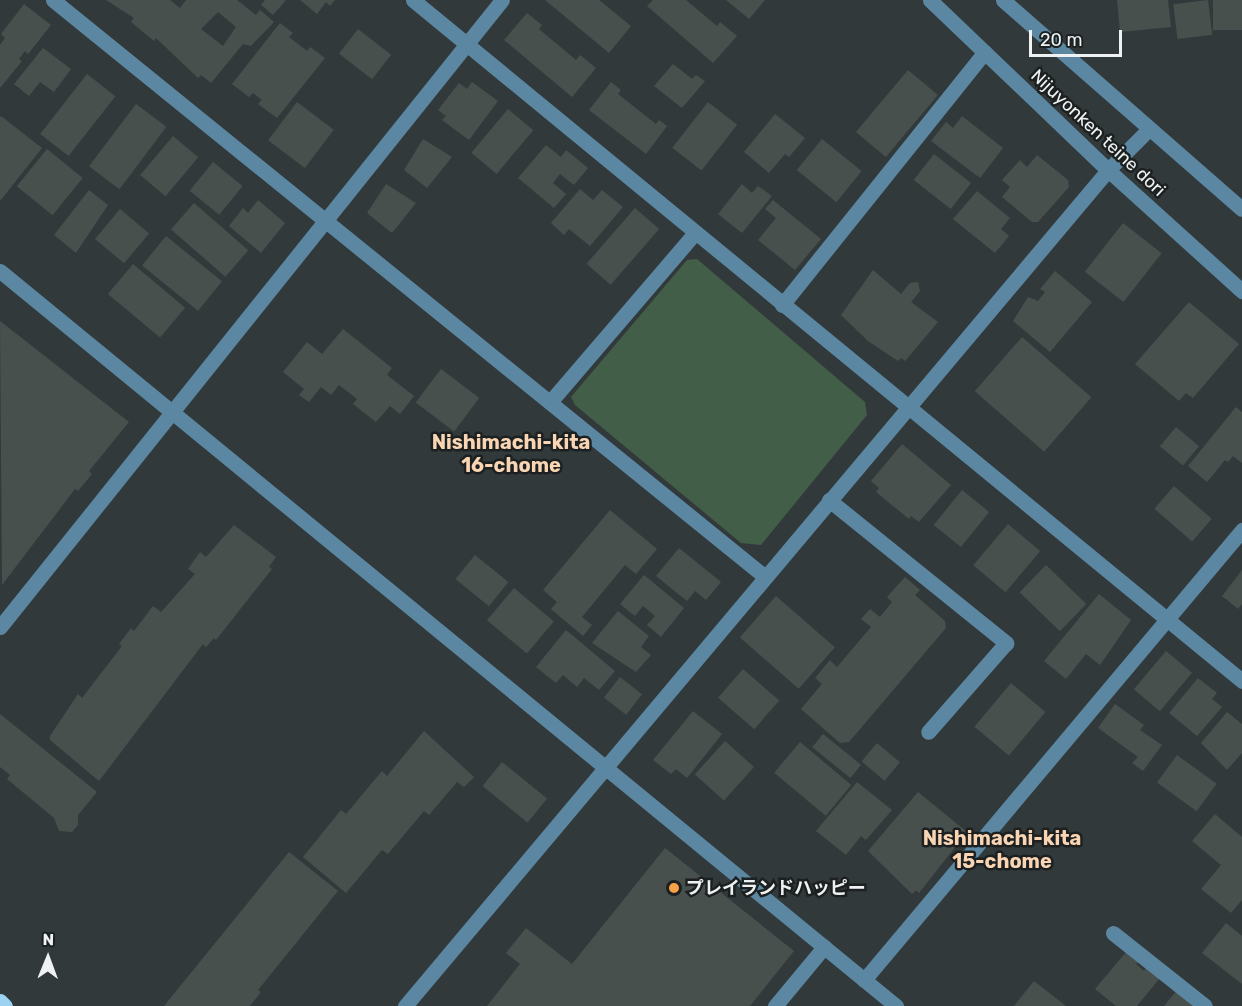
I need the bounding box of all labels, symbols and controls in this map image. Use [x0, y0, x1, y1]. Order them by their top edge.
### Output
scale bar [1032, 18, 1125, 56]
text: 20 m [1040, 29, 1082, 51]
street label: Nijuyonken teine dori [1026, 65, 1170, 201]
district label: Nishimachi-kita 16-chome [432, 431, 590, 478]
district label: Nishimachi-kita 15-chome [923, 826, 1081, 873]
place label: プレイランドハッピー [686, 877, 866, 899]
marker: プレイランドハッピー [667, 881, 681, 895]
north arrow [18, 928, 78, 988]
text: N [42, 930, 54, 949]

